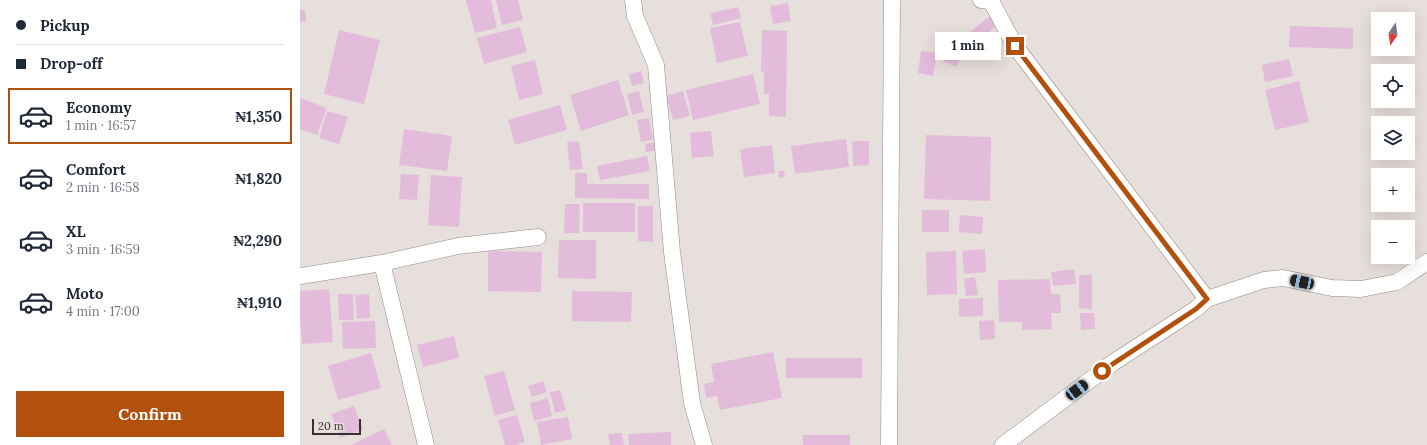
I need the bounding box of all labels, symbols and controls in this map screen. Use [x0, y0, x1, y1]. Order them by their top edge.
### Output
north arrow [1371, 12, 1415, 56]
map controls [1371, 12, 1415, 264]
text: Pickup [40, 16, 89, 35]
callout: 1 min [935, 32, 1001, 60]
text: 1 min [951, 37, 985, 54]
route end [1006, 37, 1024, 55]
text: Drop-off [40, 54, 102, 73]
button: locate [1371, 64, 1415, 108]
icon: car [18, 98, 54, 134]
text: Economy [66, 98, 131, 117]
text: ₦1,350 [235, 107, 282, 126]
button: layers [1371, 116, 1415, 160]
text: 1 min · 16:57 [66, 117, 136, 134]
icon: car [18, 160, 54, 196]
text: Comfort [66, 160, 126, 179]
button: + [1371, 168, 1415, 212]
text: ₦1,820 [235, 169, 282, 188]
text: 2 min · 16:58 [66, 179, 140, 196]
button: − [1371, 220, 1415, 264]
icon: car [18, 222, 54, 258]
text: XL [66, 222, 86, 241]
text: ₦2,290 [233, 231, 282, 250]
text: 3 min · 16:59 [66, 241, 140, 258]
car [1289, 274, 1315, 290]
icon: car [18, 284, 54, 320]
text: Moto [66, 284, 103, 303]
text: ₦1,910 [237, 293, 282, 312]
text: 4 min · 17:00 [66, 303, 140, 320]
route start [1093, 362, 1111, 380]
car [1064, 378, 1090, 402]
button: Confirm [16, 391, 284, 437]
scale bar [312, 417, 361, 436]
text: 20 m [318, 419, 343, 433]

